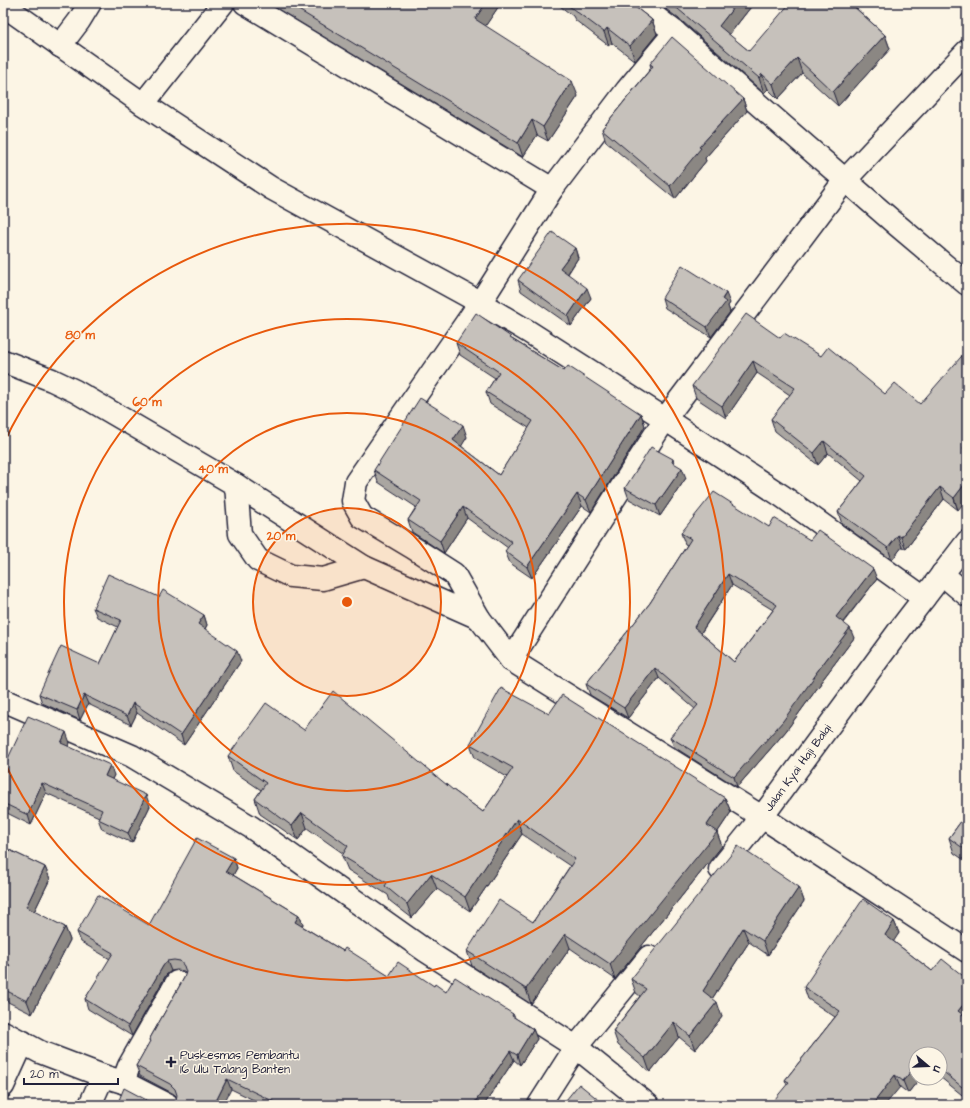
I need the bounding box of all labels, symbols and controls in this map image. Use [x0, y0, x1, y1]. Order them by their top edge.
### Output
text: 80 m [65, 327, 95, 344]
text: 60 m [132, 394, 162, 411]
text: 40 m [198, 461, 229, 478]
text: 20 m [266, 528, 296, 545]
centre of rings [340, 595, 354, 609]
street label: Jalan Kyai Haji Balqi [760, 721, 836, 816]
north arrow [908, 1046, 948, 1086]
place label: Puskesmas Pembantu 16 Ulu Talang Banten [180, 1047, 299, 1079]
marker: Puskesmas Pembantu 16 Ulu Talang Banten [165, 1056, 177, 1068]
scale bar [24, 1060, 118, 1086]
text: U [929, 1063, 945, 1074]
text: 20 m [30, 1066, 59, 1083]

